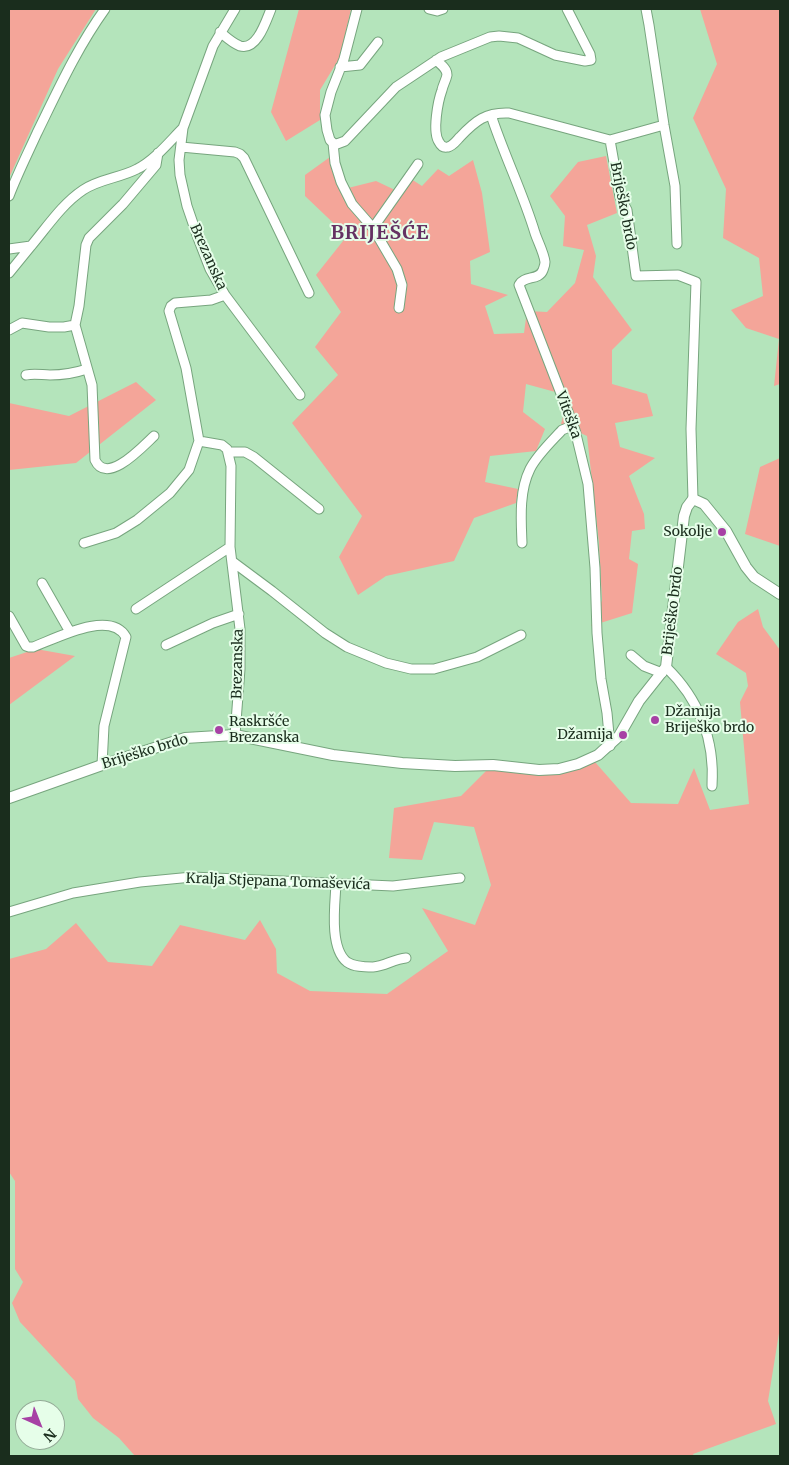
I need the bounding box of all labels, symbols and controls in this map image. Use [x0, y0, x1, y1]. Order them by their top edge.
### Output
street label: Briješko brdo [606, 161, 640, 251]
street label: Brezanska [186, 221, 230, 293]
district label: BRIJEŠĆE [330, 223, 430, 245]
street label: Viteška [552, 389, 584, 441]
place label: Sokolje [663, 524, 712, 540]
marker: Sokolje [716, 526, 728, 538]
street label: Briješko brdo [659, 566, 687, 656]
street label: Brezanska [229, 629, 247, 699]
place label: Džamija Briješko brdo [665, 704, 754, 736]
place label: Raskršće Brezanska [229, 714, 299, 746]
marker: Džamija Briješko brdo [649, 714, 661, 726]
marker: Raskršće Brezanska [213, 724, 225, 736]
place label: Džamija [557, 727, 613, 743]
marker: Džamija [617, 729, 629, 741]
street label: Briješko brdo [100, 731, 190, 773]
street label: Kralja Stjepana Tomaševića [185, 870, 371, 894]
north arrow [15, 1400, 65, 1450]
text: N [39, 1425, 60, 1445]

